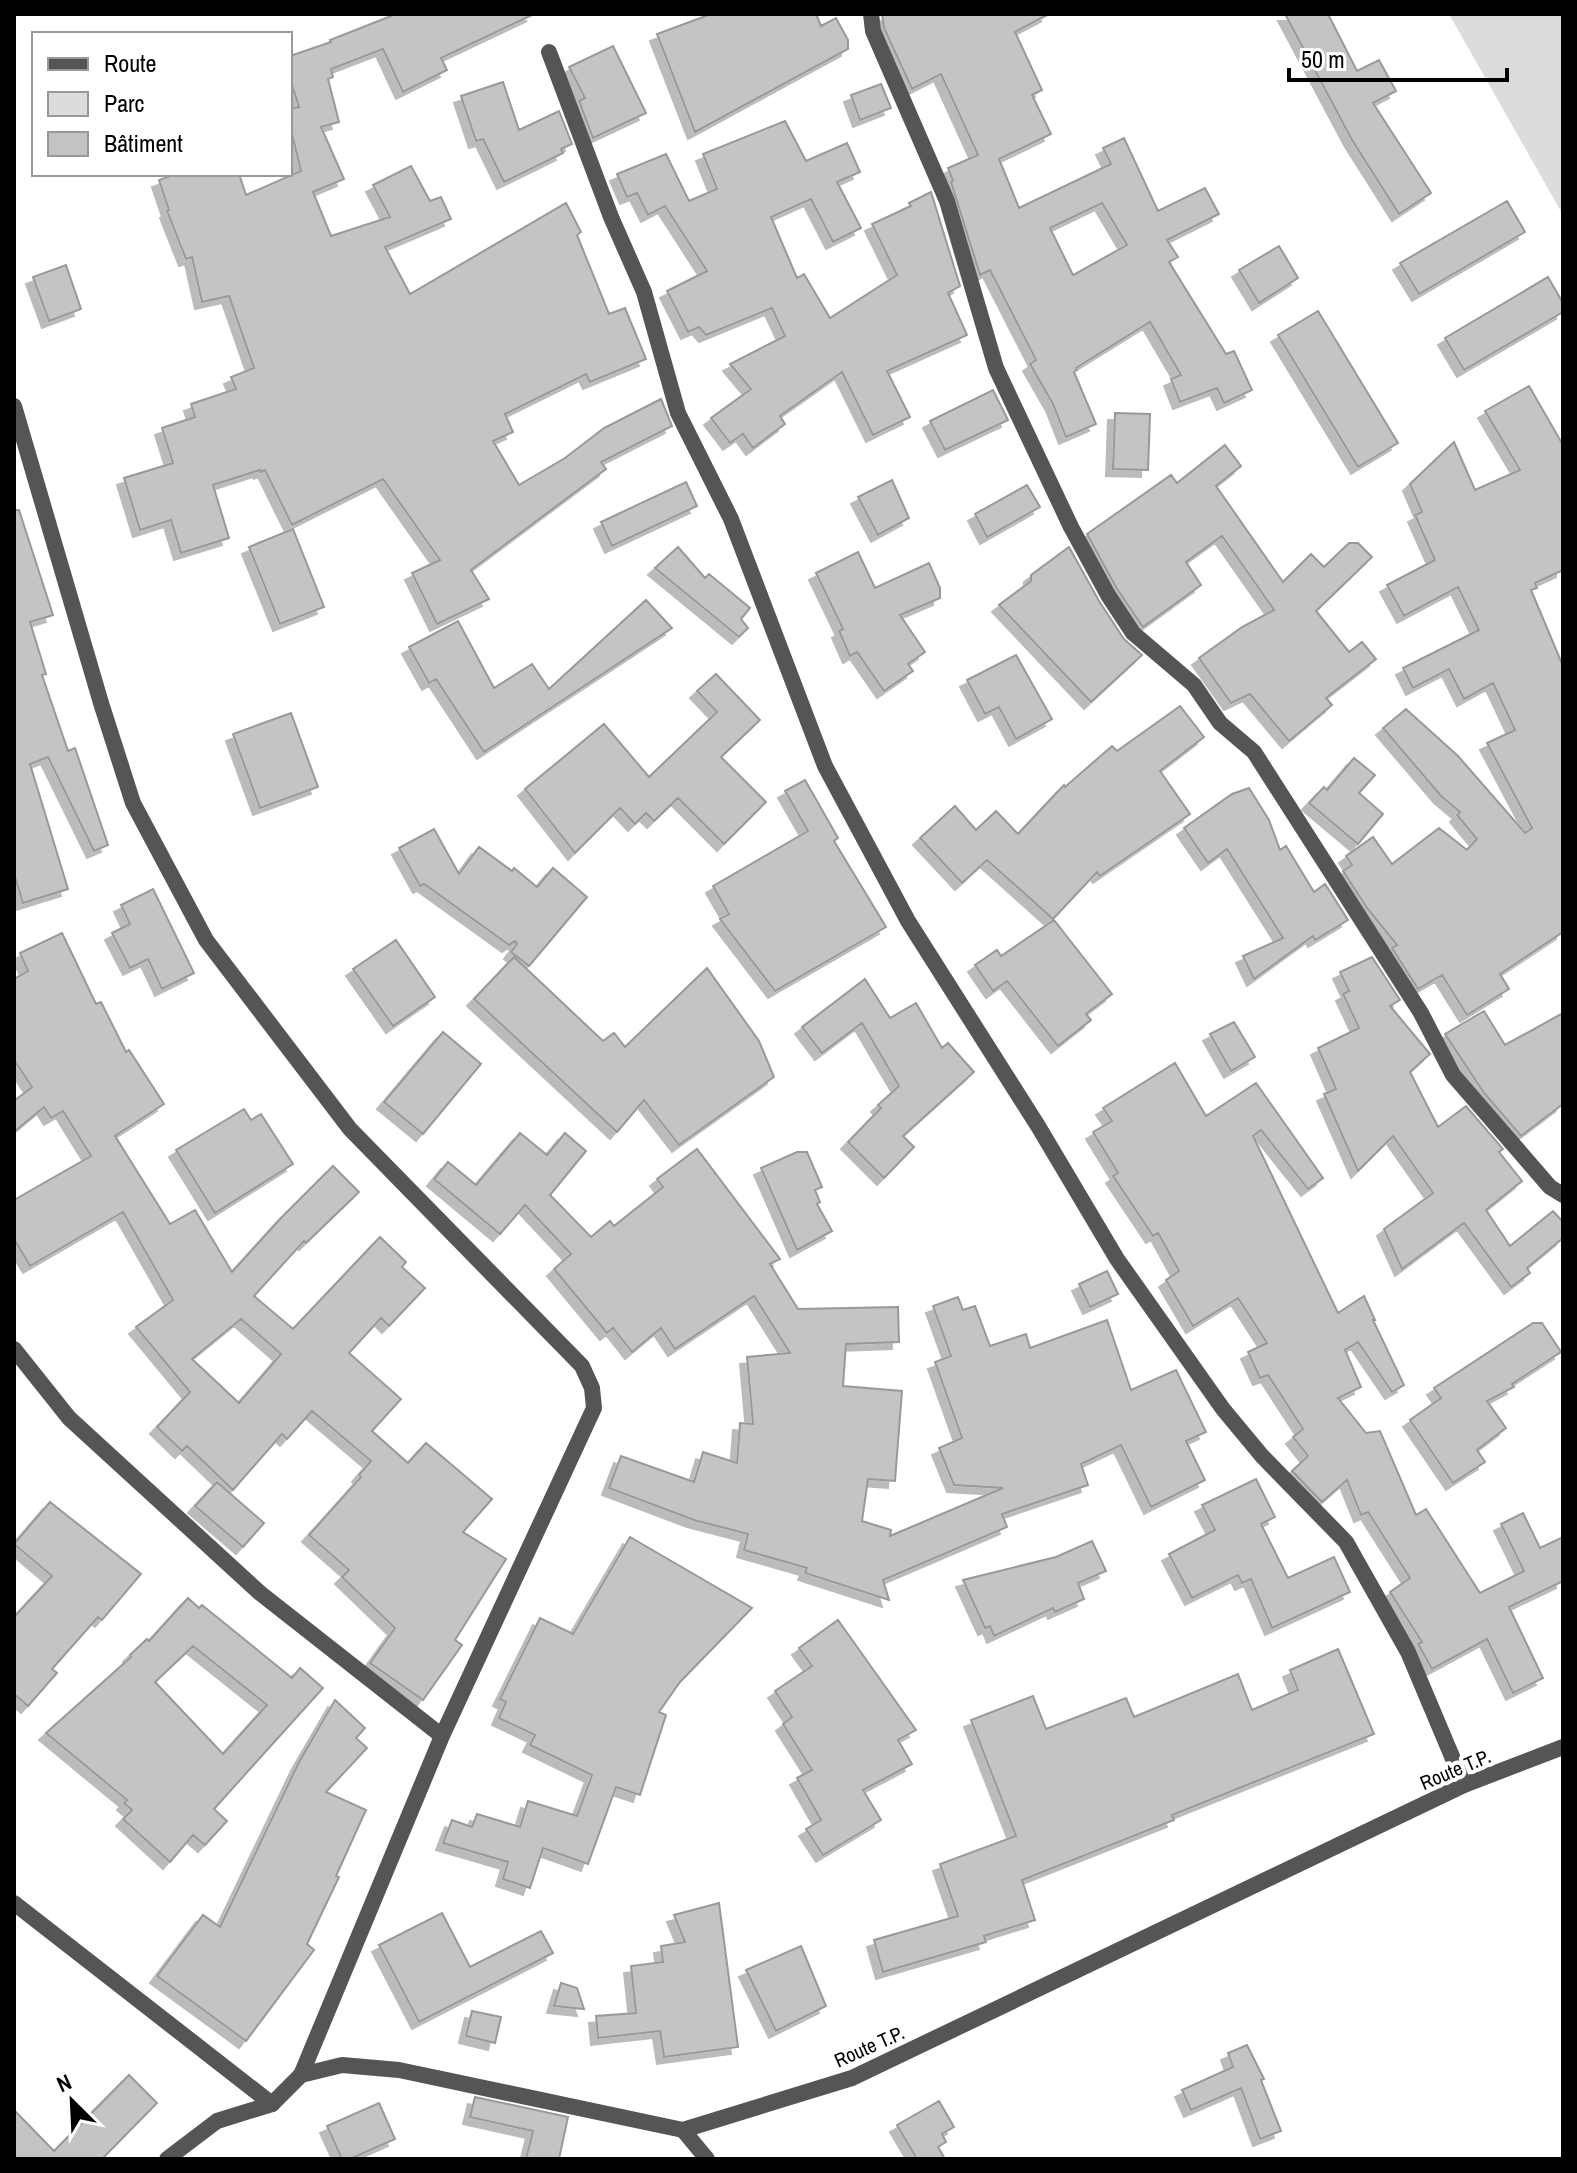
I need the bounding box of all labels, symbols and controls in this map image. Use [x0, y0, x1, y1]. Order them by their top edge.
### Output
legend [32, 32, 292, 176]
scale bar [1289, 32, 1507, 82]
text: 50 m [1301, 43, 1345, 75]
text: Route [104, 47, 157, 79]
text: Parc [104, 87, 145, 119]
text: Bâtiment [104, 127, 183, 159]
street label: Route T.P. [1416, 1742, 1494, 1796]
street label: Route T.P. [830, 2019, 908, 2073]
north arrow [32, 2061, 112, 2141]
text: N [52, 2066, 76, 2099]

